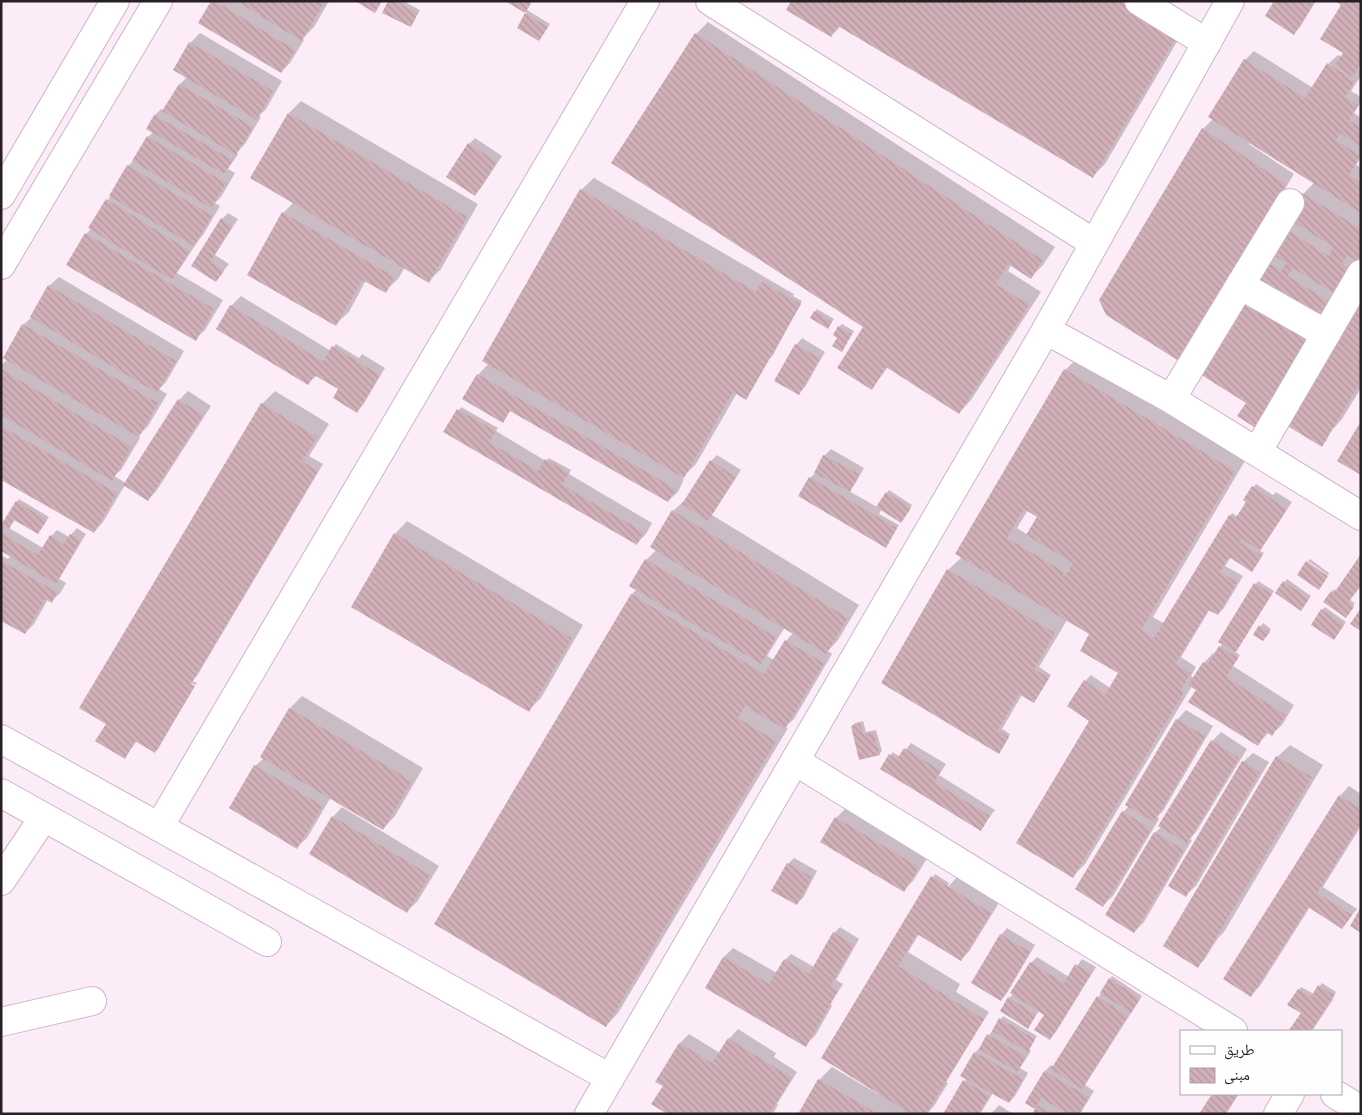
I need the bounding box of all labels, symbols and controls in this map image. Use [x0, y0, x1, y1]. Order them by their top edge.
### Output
legend [1180, 1030, 1342, 1095]
text: طريق [1224, 1042, 1255, 1061]
text: مبنى [1224, 1067, 1250, 1086]

